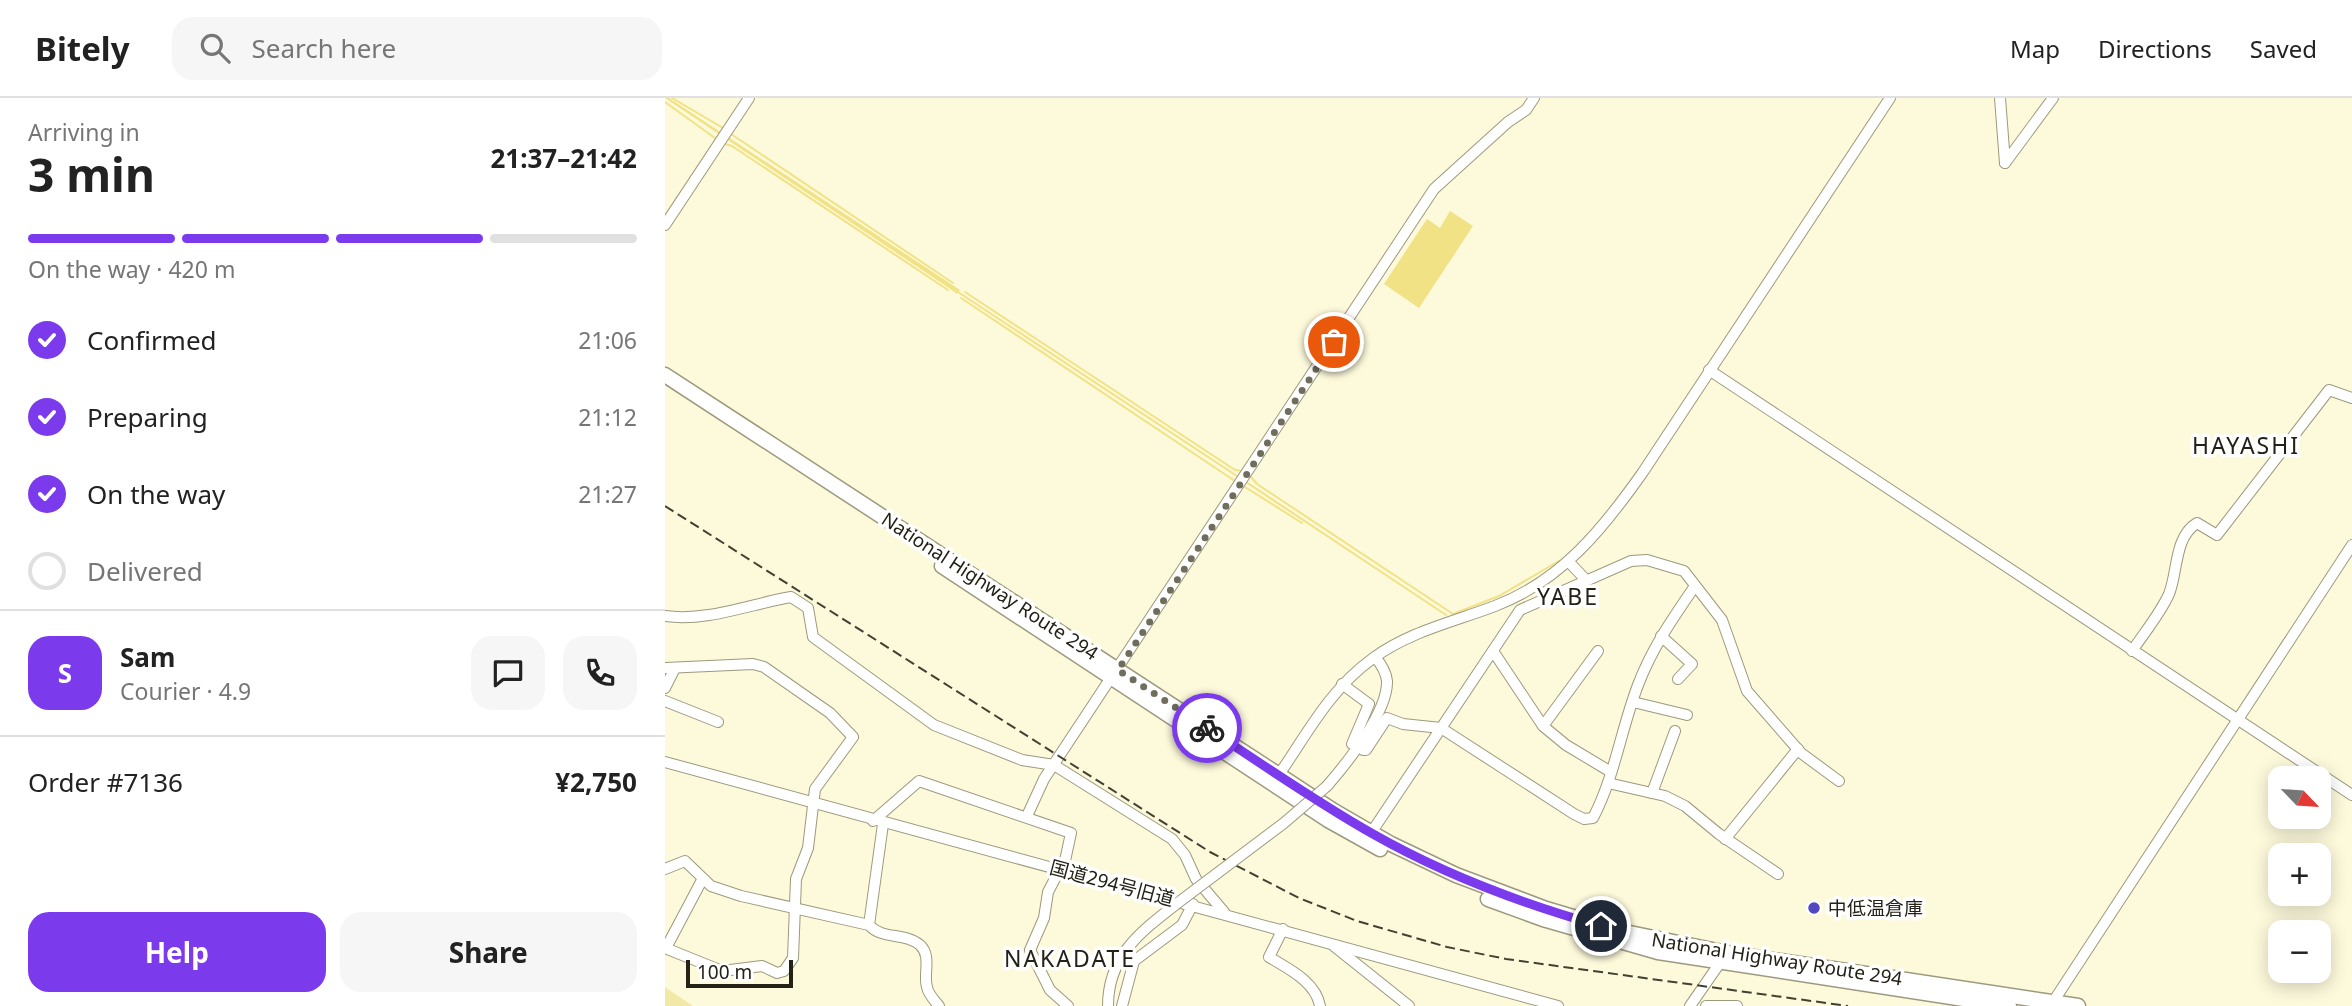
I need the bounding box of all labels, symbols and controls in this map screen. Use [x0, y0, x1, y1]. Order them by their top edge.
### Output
search box [172, 17, 662, 80]
text: Bitely [35, 26, 130, 71]
icon: search [196, 29, 234, 67]
text: Search here [252, 30, 396, 66]
text: Map [2010, 32, 2060, 65]
text: Directions [2098, 32, 2212, 65]
text: Saved [2250, 32, 2317, 65]
text: Arriving in [28, 116, 140, 148]
text: 21:37–21:42 [490, 140, 637, 176]
text: 3 min [28, 143, 155, 205]
text: On the way · 420 m [28, 253, 235, 285]
pin [1304, 312, 1364, 372]
icon: check [28, 321, 66, 359]
text: Confirmed [87, 322, 217, 358]
icon: bag [1315, 323, 1353, 361]
text: 21:06 [578, 324, 637, 356]
icon: check [28, 398, 66, 436]
text: Preparing [87, 399, 208, 435]
text: 21:12 [578, 401, 637, 433]
district label: HAYASHI [2192, 429, 2300, 461]
icon: check [28, 475, 66, 513]
text: On the way [87, 476, 225, 512]
text: 21:27 [578, 478, 637, 510]
street label: National Highway Route 294 [877, 506, 1103, 666]
text: Delivered [87, 553, 203, 589]
district label: YABE [1537, 580, 1599, 612]
button: chat [471, 636, 545, 710]
button: phone [563, 636, 637, 710]
text: Sam [120, 639, 175, 675]
text: S [58, 655, 72, 691]
text: Courier · 4.9 [120, 675, 251, 707]
courier [1172, 693, 1242, 763]
icon: bike [1188, 709, 1226, 747]
text: Order #7136 [28, 764, 183, 800]
text: ¥2,750 [555, 764, 637, 800]
north arrow [2268, 766, 2331, 830]
map controls [2268, 766, 2331, 983]
button: + [2268, 843, 2331, 906]
street label: 国道294号旧道 [1047, 854, 1177, 912]
place label: 中低温倉庫 [1828, 895, 1923, 921]
pin [1571, 896, 1631, 956]
marker: 中低温倉庫 [1806, 900, 1822, 916]
icon: home [1582, 907, 1620, 945]
button: Help [28, 912, 326, 992]
button: Share [340, 912, 637, 992]
button: − [2268, 920, 2331, 983]
street label: National Highway Route 294 [1650, 926, 1904, 992]
district label: NAKADATE [1004, 942, 1136, 974]
scale bar [686, 957, 793, 989]
text: 100 m [697, 959, 752, 985]

